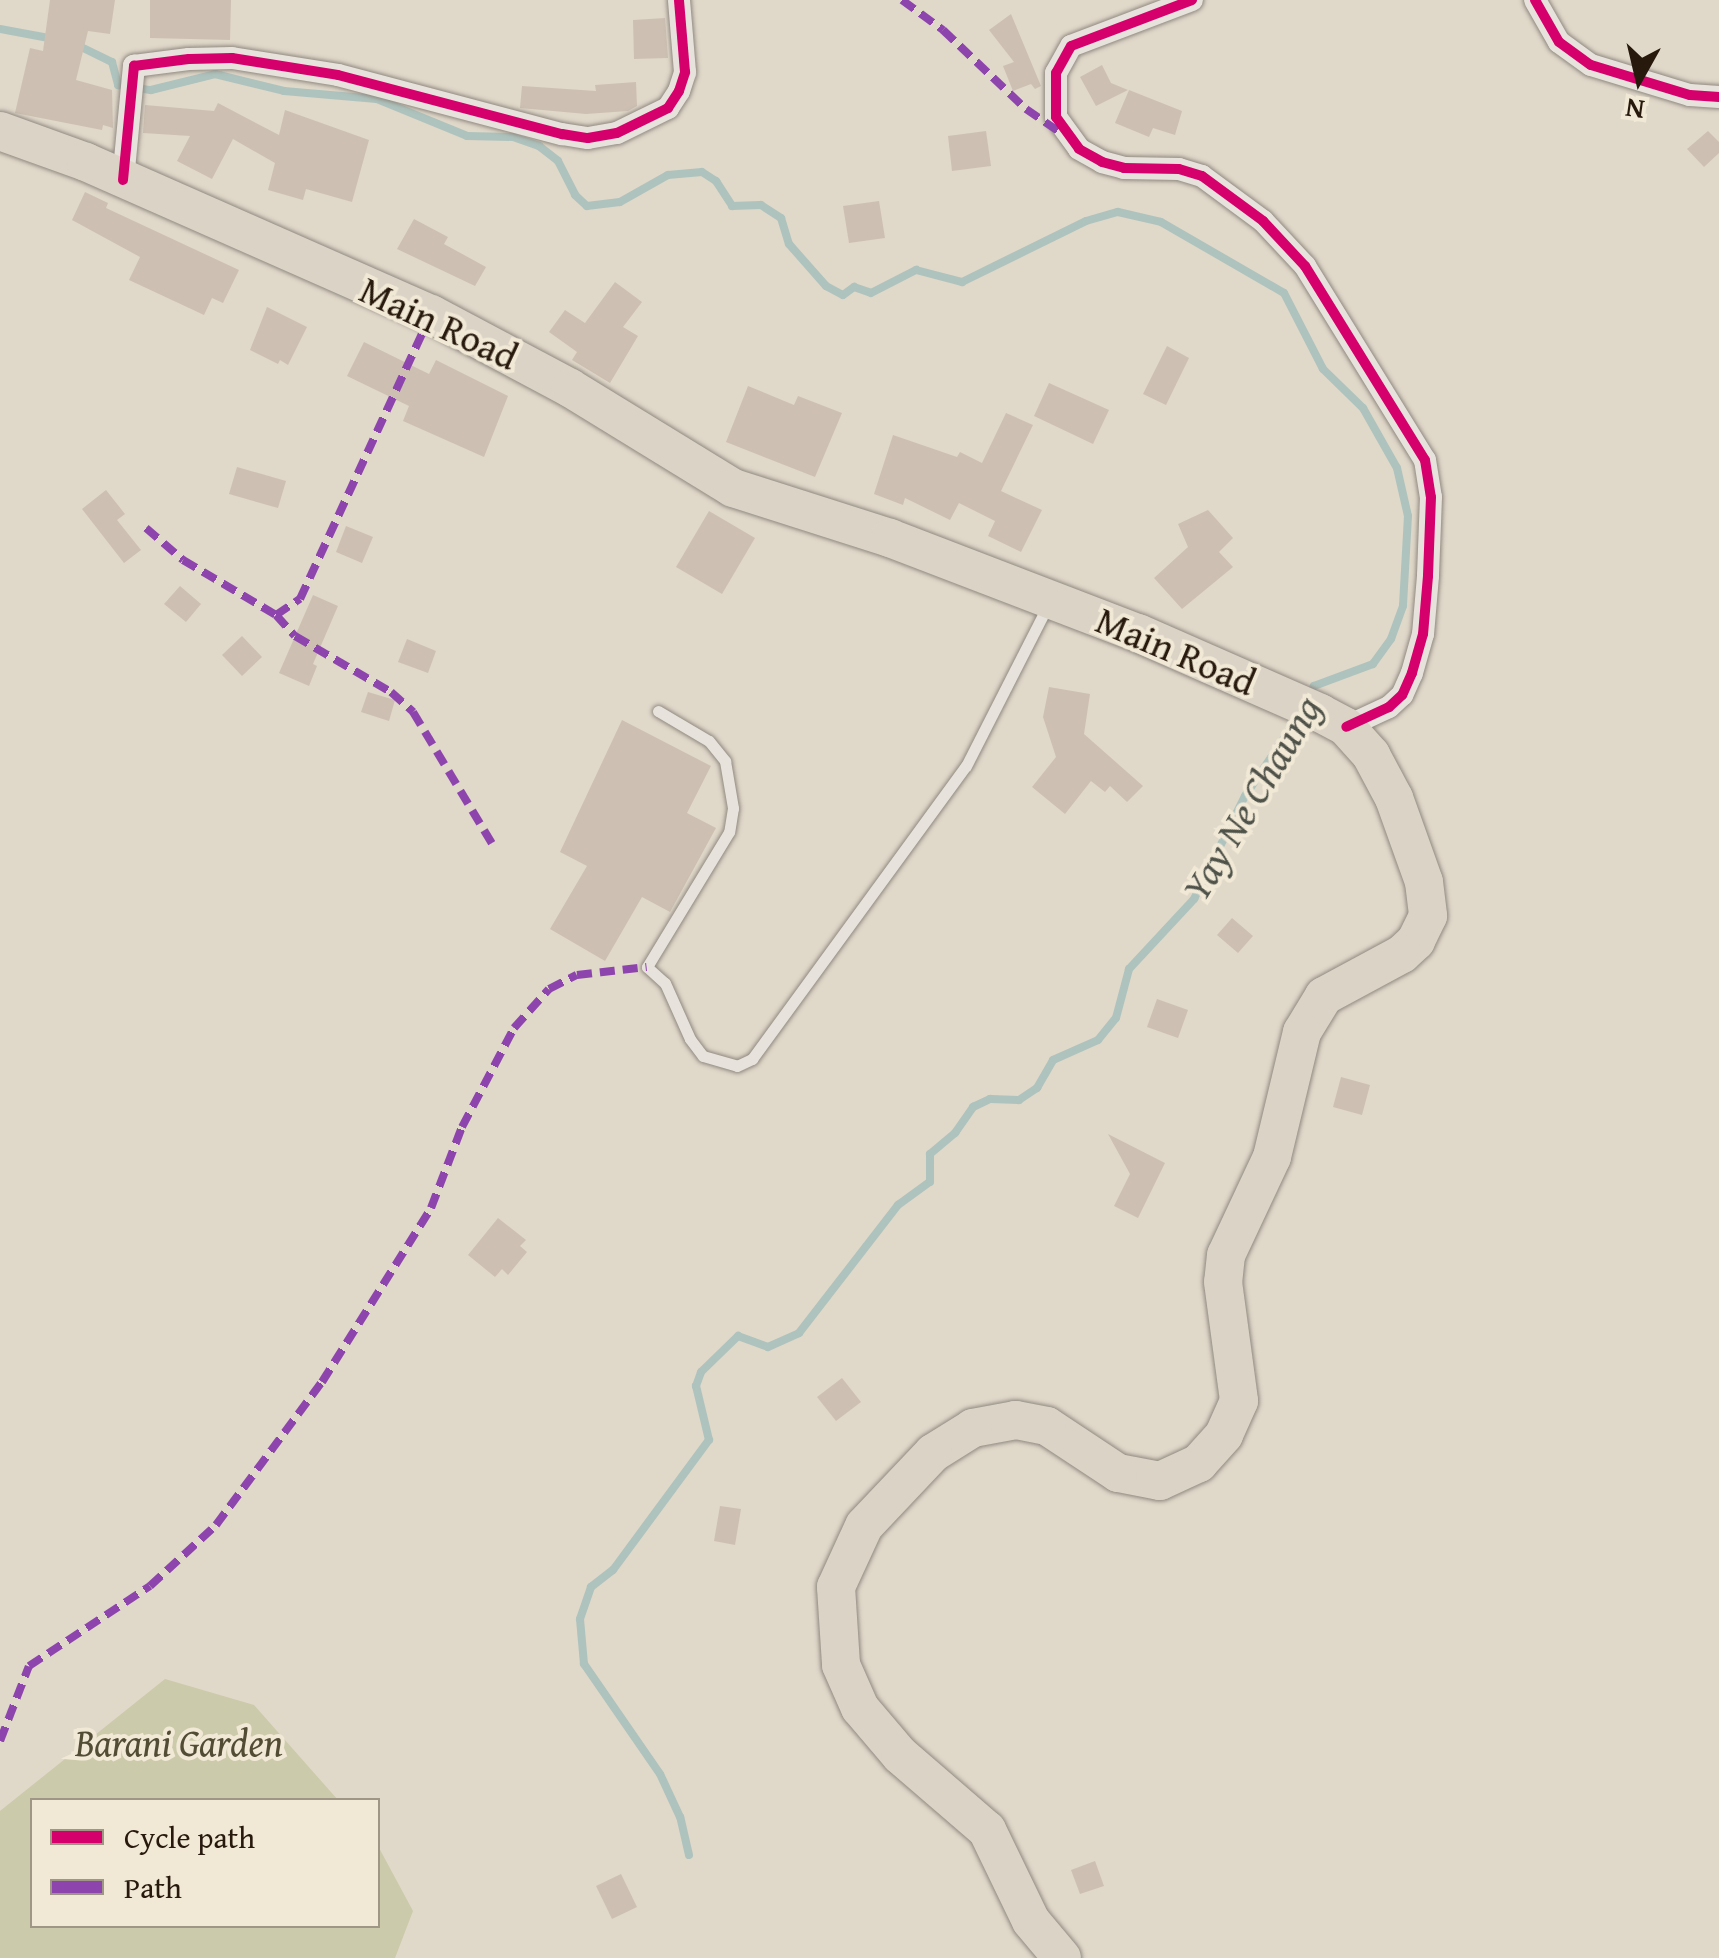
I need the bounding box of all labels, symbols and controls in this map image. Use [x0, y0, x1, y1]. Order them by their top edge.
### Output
north arrow [1589, 30, 1689, 130]
text: N [1623, 89, 1647, 132]
street label: Main Road [353, 267, 525, 379]
street label: Main Road [1089, 597, 1263, 705]
water label: Yay Ne Chaung [1171, 687, 1331, 909]
park label: Barani Garden [75, 1720, 283, 1766]
legend [30, 1798, 380, 1928]
text: Cycle path [124, 1815, 255, 1859]
text: Path [124, 1865, 182, 1909]

